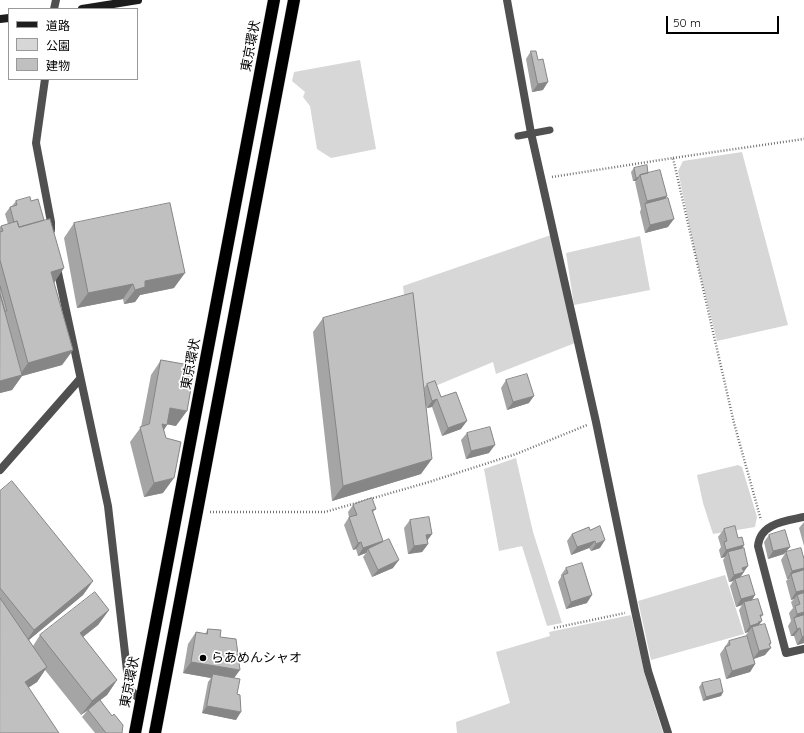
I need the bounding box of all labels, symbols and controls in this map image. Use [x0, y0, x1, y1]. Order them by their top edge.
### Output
legend [8, 8, 138, 80]
scale bar [668, 8, 781, 34]
text: 50 m [673, 15, 701, 30]
text: 道路 [46, 18, 70, 33]
street label: 東京環状 [238, 19, 264, 73]
text: 公園 [46, 38, 70, 53]
text: 建物 [46, 58, 70, 73]
street label: 東京環状 [178, 337, 204, 391]
place label: らあめんシャオ [211, 650, 302, 666]
marker: らあめんシャオ [198, 653, 208, 663]
street label: 東京環状 [117, 655, 143, 709]

